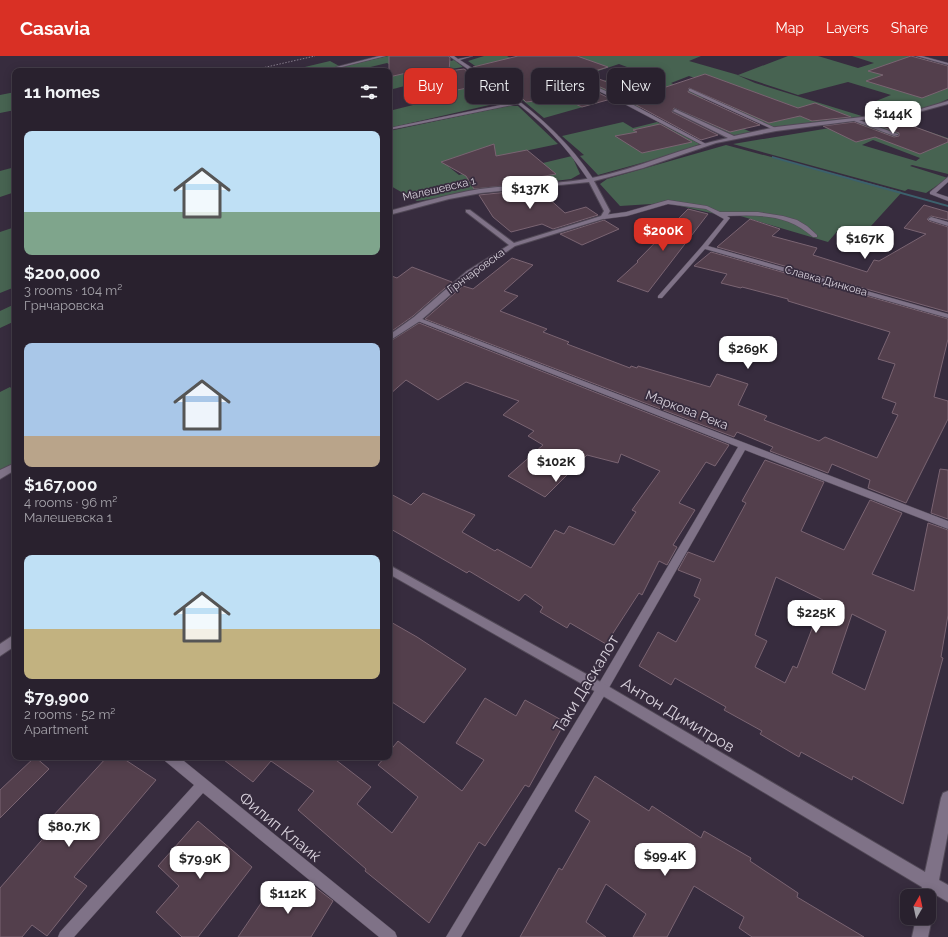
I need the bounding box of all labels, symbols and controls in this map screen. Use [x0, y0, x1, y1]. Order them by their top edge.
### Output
text: Casavia [20, 17, 90, 39]
text: Map [776, 20, 804, 36]
text: Layers [826, 20, 869, 36]
text: Share [891, 20, 928, 36]
chip: Buy [404, 68, 457, 104]
chip: Rent [465, 68, 523, 104]
chip: Filters [531, 68, 599, 104]
chip: New [607, 68, 665, 104]
icon: filters [358, 81, 380, 103]
text: 11 homes [24, 82, 100, 102]
pin: $144K [865, 101, 921, 135]
text: $144K [874, 106, 912, 121]
icon: home [166, 157, 238, 229]
street label: Малешевска 1 [401, 174, 477, 204]
pin: $137K [502, 176, 558, 210]
text: $137K [511, 181, 549, 196]
pin: $200K [635, 218, 691, 252]
text: $200K [643, 223, 683, 238]
pin: $167K [837, 226, 893, 260]
text: $167K [846, 231, 884, 246]
street label: Грнчаровска [445, 246, 507, 296]
text: $200,000 [24, 263, 101, 283]
street label: Славка Динкова [783, 263, 869, 299]
text: 3 rooms · 104 m² [24, 283, 122, 298]
text: Грнчаровска [24, 298, 104, 313]
pin: $269K [720, 336, 776, 370]
text: $269K [728, 341, 768, 356]
icon: home [166, 369, 238, 441]
street label: Маркова Река [643, 387, 731, 433]
pin: $102K [528, 449, 584, 483]
text: $102K [537, 454, 575, 469]
text: $167,000 [24, 475, 97, 495]
text: 4 rooms · 96 m² [24, 495, 117, 510]
text: Малешевска 1 [24, 510, 112, 525]
icon: home [166, 581, 238, 653]
pin: $225K [788, 600, 844, 634]
text: $225K [797, 605, 835, 620]
street label: Таки Даскалот [549, 631, 623, 737]
street label: Антон Димитров [618, 674, 738, 756]
text: $79,900 [24, 687, 89, 707]
text: 2 rooms · 52 m² [24, 707, 115, 722]
text: Apartment [24, 722, 88, 737]
street label: Филип Клаиќ [235, 788, 325, 866]
pin: $80.7K [36, 814, 102, 848]
text: $80.7K [48, 819, 90, 834]
pin: $99.4K [632, 843, 698, 877]
pin: $79.9K [167, 846, 233, 880]
text: $99.4K [644, 848, 686, 863]
text: $79.9K [179, 851, 221, 866]
pin: $112K [260, 881, 316, 915]
text: $112K [269, 886, 307, 901]
north arrow [900, 889, 936, 925]
map controls [900, 889, 936, 925]

